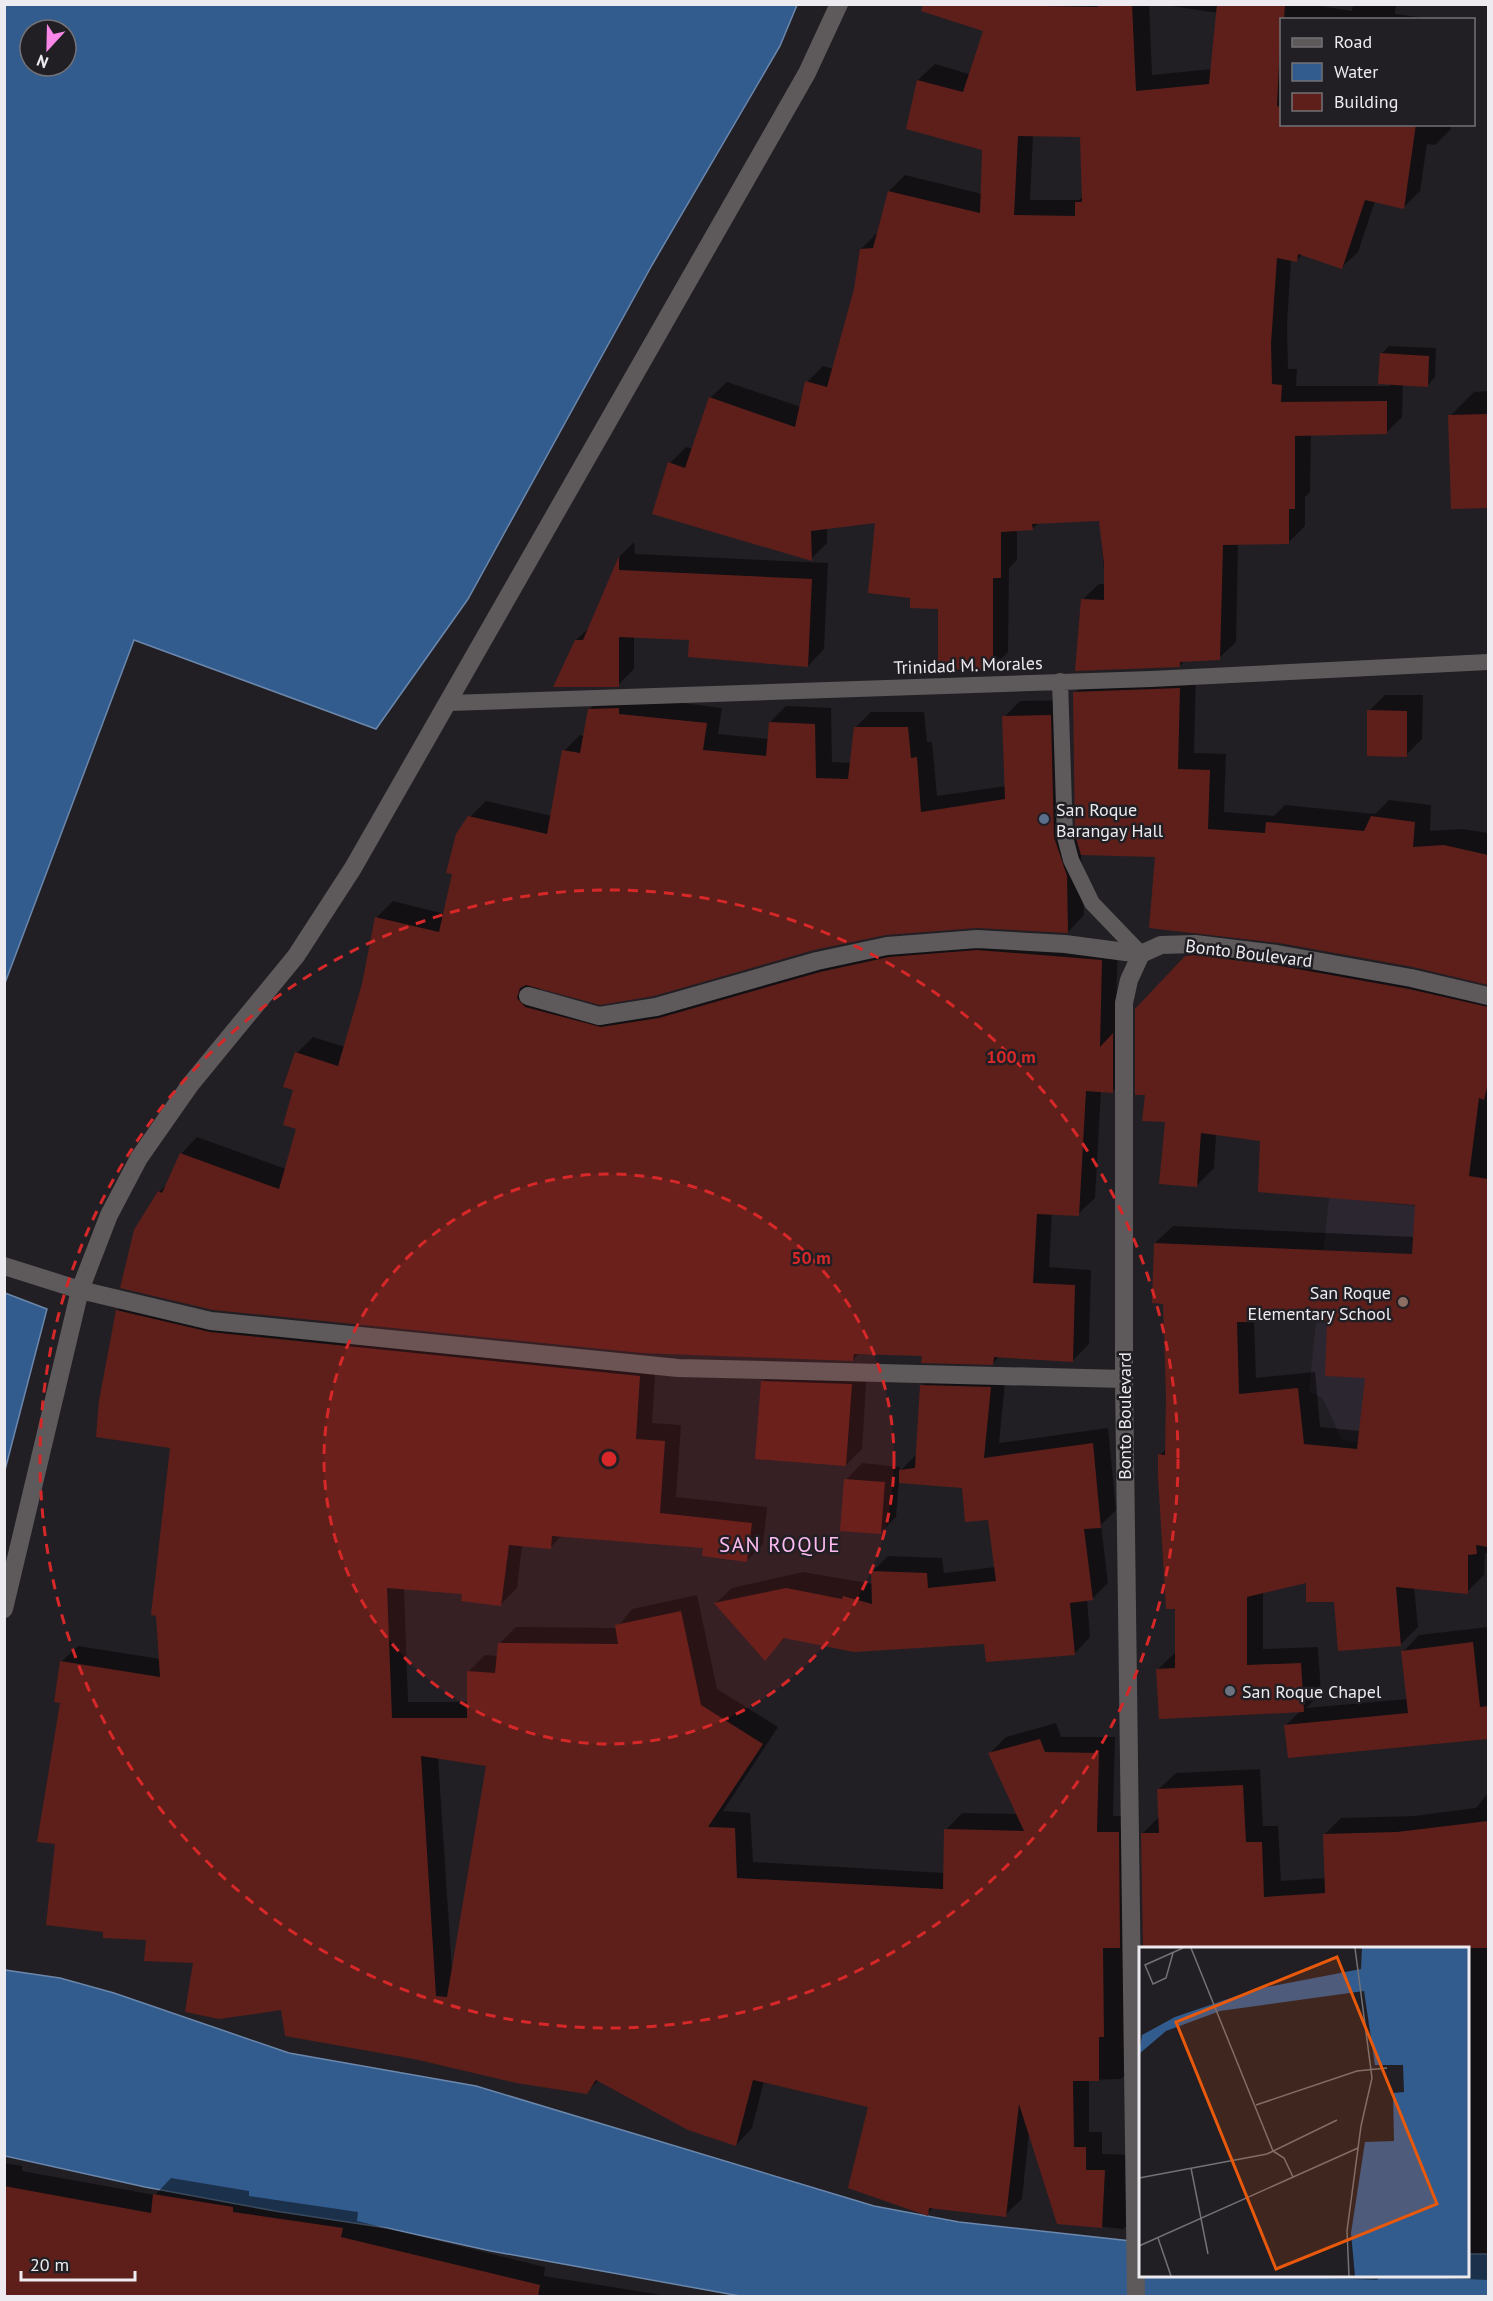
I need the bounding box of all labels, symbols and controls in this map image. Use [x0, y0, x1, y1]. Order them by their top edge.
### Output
north arrow [18, 18, 78, 78]
legend [1280, 18, 1475, 126]
text: Road [1334, 30, 1372, 53]
text: N [34, 51, 51, 73]
text: Water [1334, 60, 1378, 83]
text: Building [1334, 90, 1398, 113]
street label: Trinidad M. Morales [893, 651, 1043, 679]
place label: San Roque Barangay Hall [1056, 798, 1164, 842]
marker: San Roque Barangay Hall [1037, 812, 1051, 826]
street label: Bonto Boulevard [1184, 934, 1314, 972]
text: 100 m [986, 1045, 1036, 1068]
text: 50 m [791, 1246, 831, 1269]
place label: San Roque Elementary School [1248, 1281, 1392, 1325]
marker: San Roque Elementary School [1396, 1295, 1410, 1309]
street label: Bonto Boulevard [1113, 1352, 1136, 1480]
centre of rings [599, 1449, 619, 1469]
district label: SAN ROQUE [719, 1531, 841, 1558]
place label: San Roque Chapel [1242, 1680, 1382, 1703]
marker: San Roque Chapel [1223, 1684, 1237, 1698]
inset map [1139, 1947, 1469, 2277]
scale bar [21, 2244, 135, 2282]
text: 20 m [30, 2253, 69, 2276]

